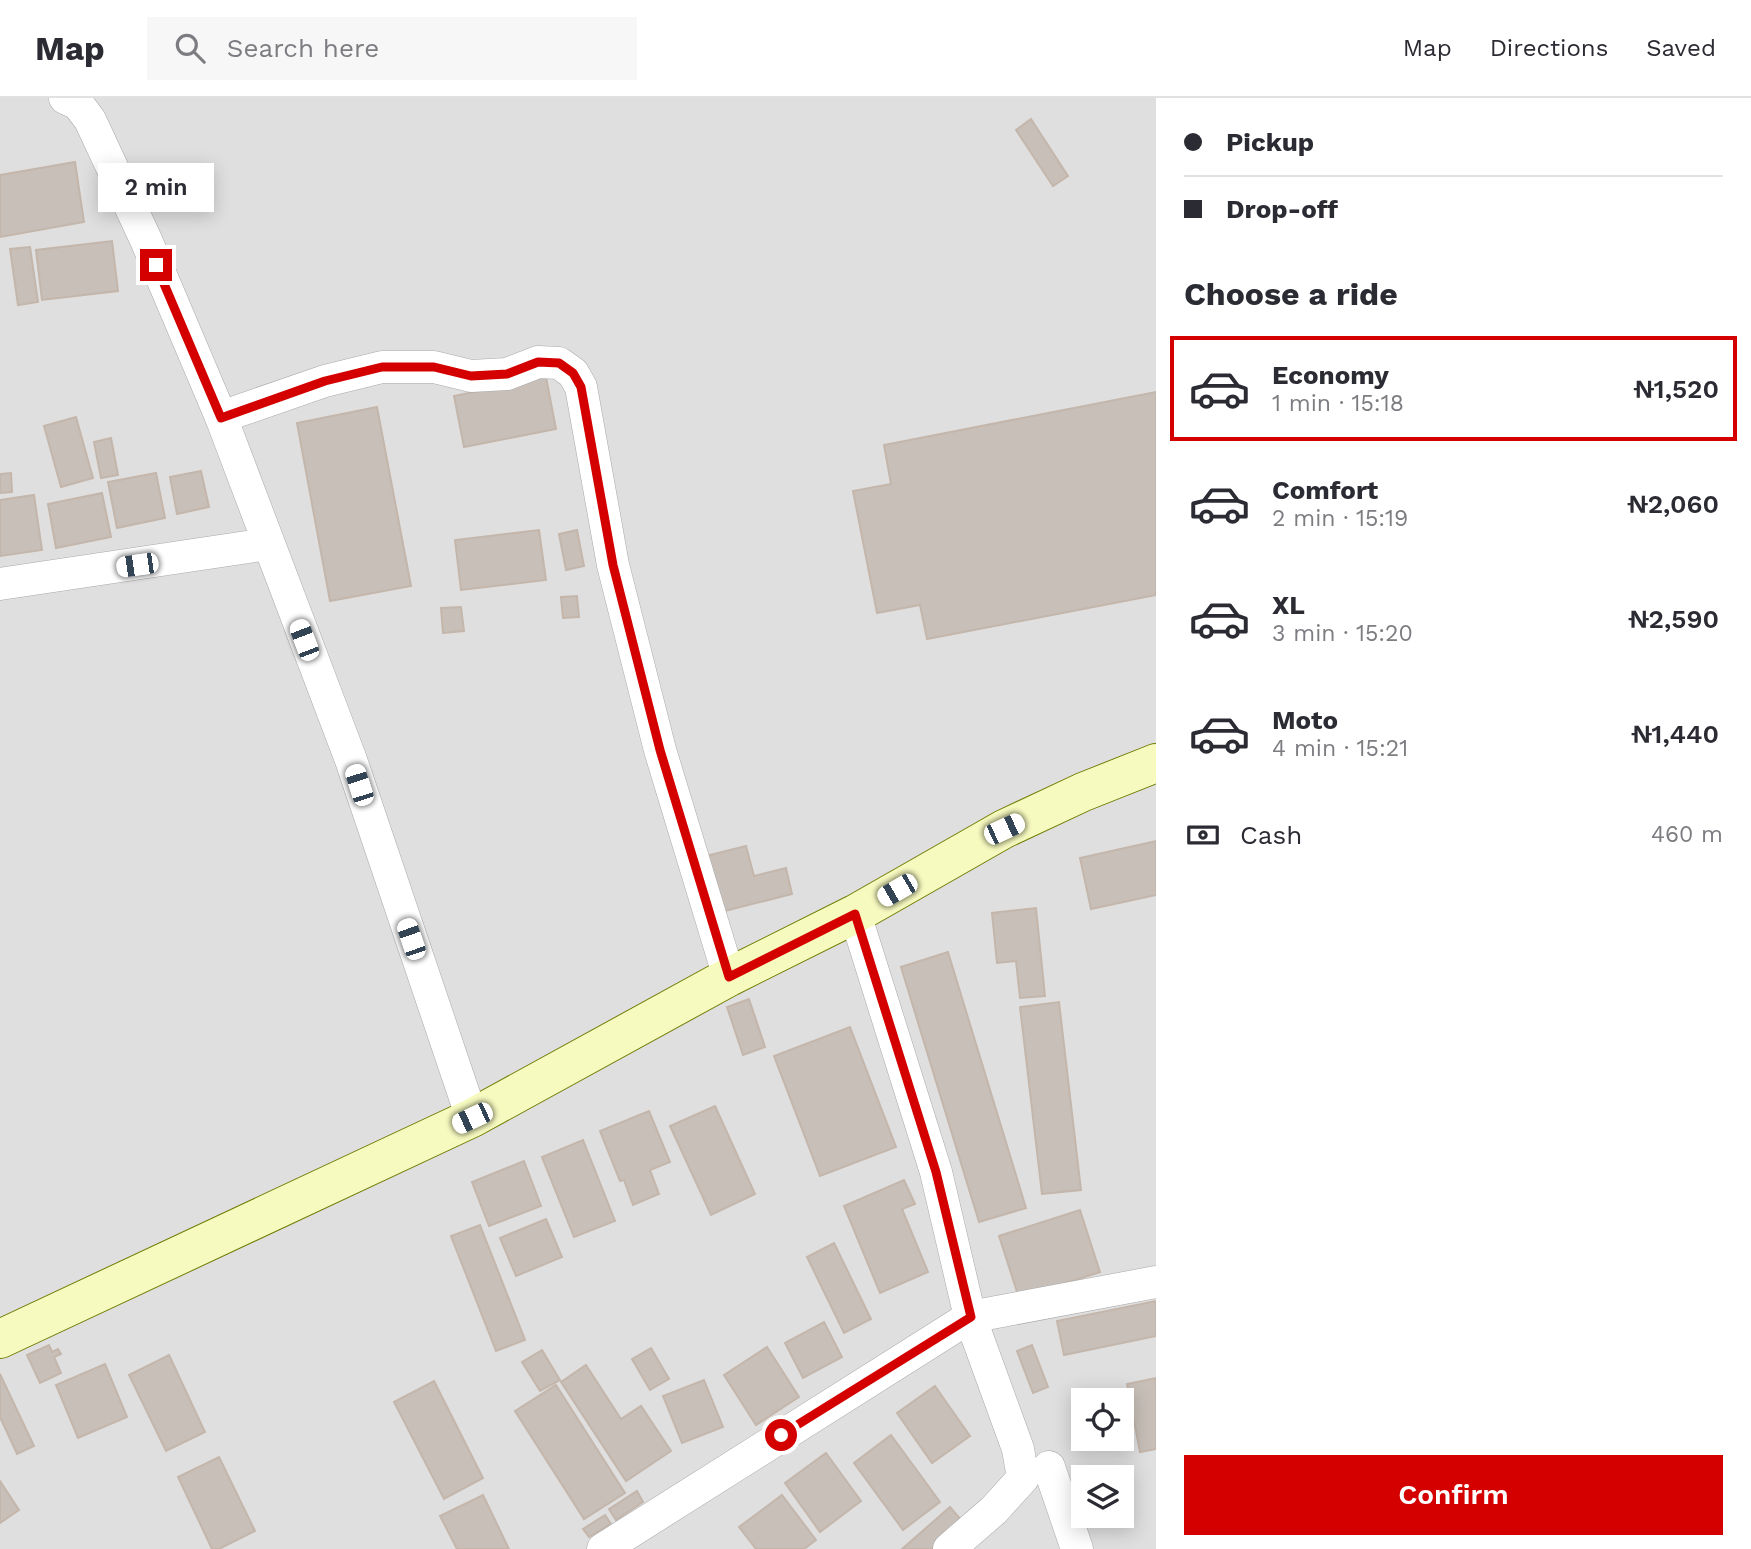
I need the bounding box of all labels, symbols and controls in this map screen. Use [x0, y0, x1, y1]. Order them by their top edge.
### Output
search box [147, 17, 637, 80]
text: Map [35, 29, 105, 68]
icon: search [171, 29, 209, 67]
text: Search here [227, 33, 379, 63]
text: Map [1403, 34, 1452, 62]
text: Directions [1490, 34, 1608, 62]
text: Saved [1646, 34, 1716, 62]
text: Pickup [1226, 127, 1314, 157]
callout: 2 min [98, 164, 214, 212]
text: 2 min [124, 174, 188, 201]
text: Drop-off [1226, 194, 1338, 224]
route end [140, 249, 172, 281]
text: Choose a ride [1184, 275, 1398, 313]
icon: car [1188, 357, 1251, 420]
text: Economy [1272, 360, 1389, 390]
text: ₦1,520 [1633, 374, 1719, 404]
text: 1 min · 15:18 [1272, 390, 1404, 417]
icon: car [1188, 472, 1251, 535]
text: Comfort [1272, 475, 1378, 505]
text: ₦2,060 [1627, 489, 1719, 519]
text: 2 min · 15:19 [1272, 505, 1408, 532]
car [115, 552, 160, 578]
icon: car [1188, 587, 1251, 650]
text: XL [1272, 590, 1305, 620]
text: ₦2,590 [1628, 604, 1719, 634]
car [287, 617, 322, 663]
text: 3 min · 15:20 [1272, 620, 1413, 647]
icon: car [1188, 702, 1251, 765]
text: Moto [1272, 705, 1338, 735]
text: ₦1,440 [1631, 719, 1719, 749]
text: 4 min · 15:21 [1272, 735, 1408, 762]
car [343, 762, 376, 808]
car [981, 811, 1028, 847]
icon: cash [1184, 816, 1222, 854]
text: Cash [1240, 820, 1302, 850]
text: 460 m [1651, 821, 1723, 848]
car [874, 870, 921, 910]
car [395, 916, 428, 962]
car [449, 1100, 496, 1136]
map controls [1071, 1388, 1134, 1528]
button: locate [1071, 1388, 1134, 1451]
route start [765, 1419, 797, 1451]
button: Confirm [1184, 1455, 1723, 1535]
button: layers [1071, 1465, 1134, 1528]

